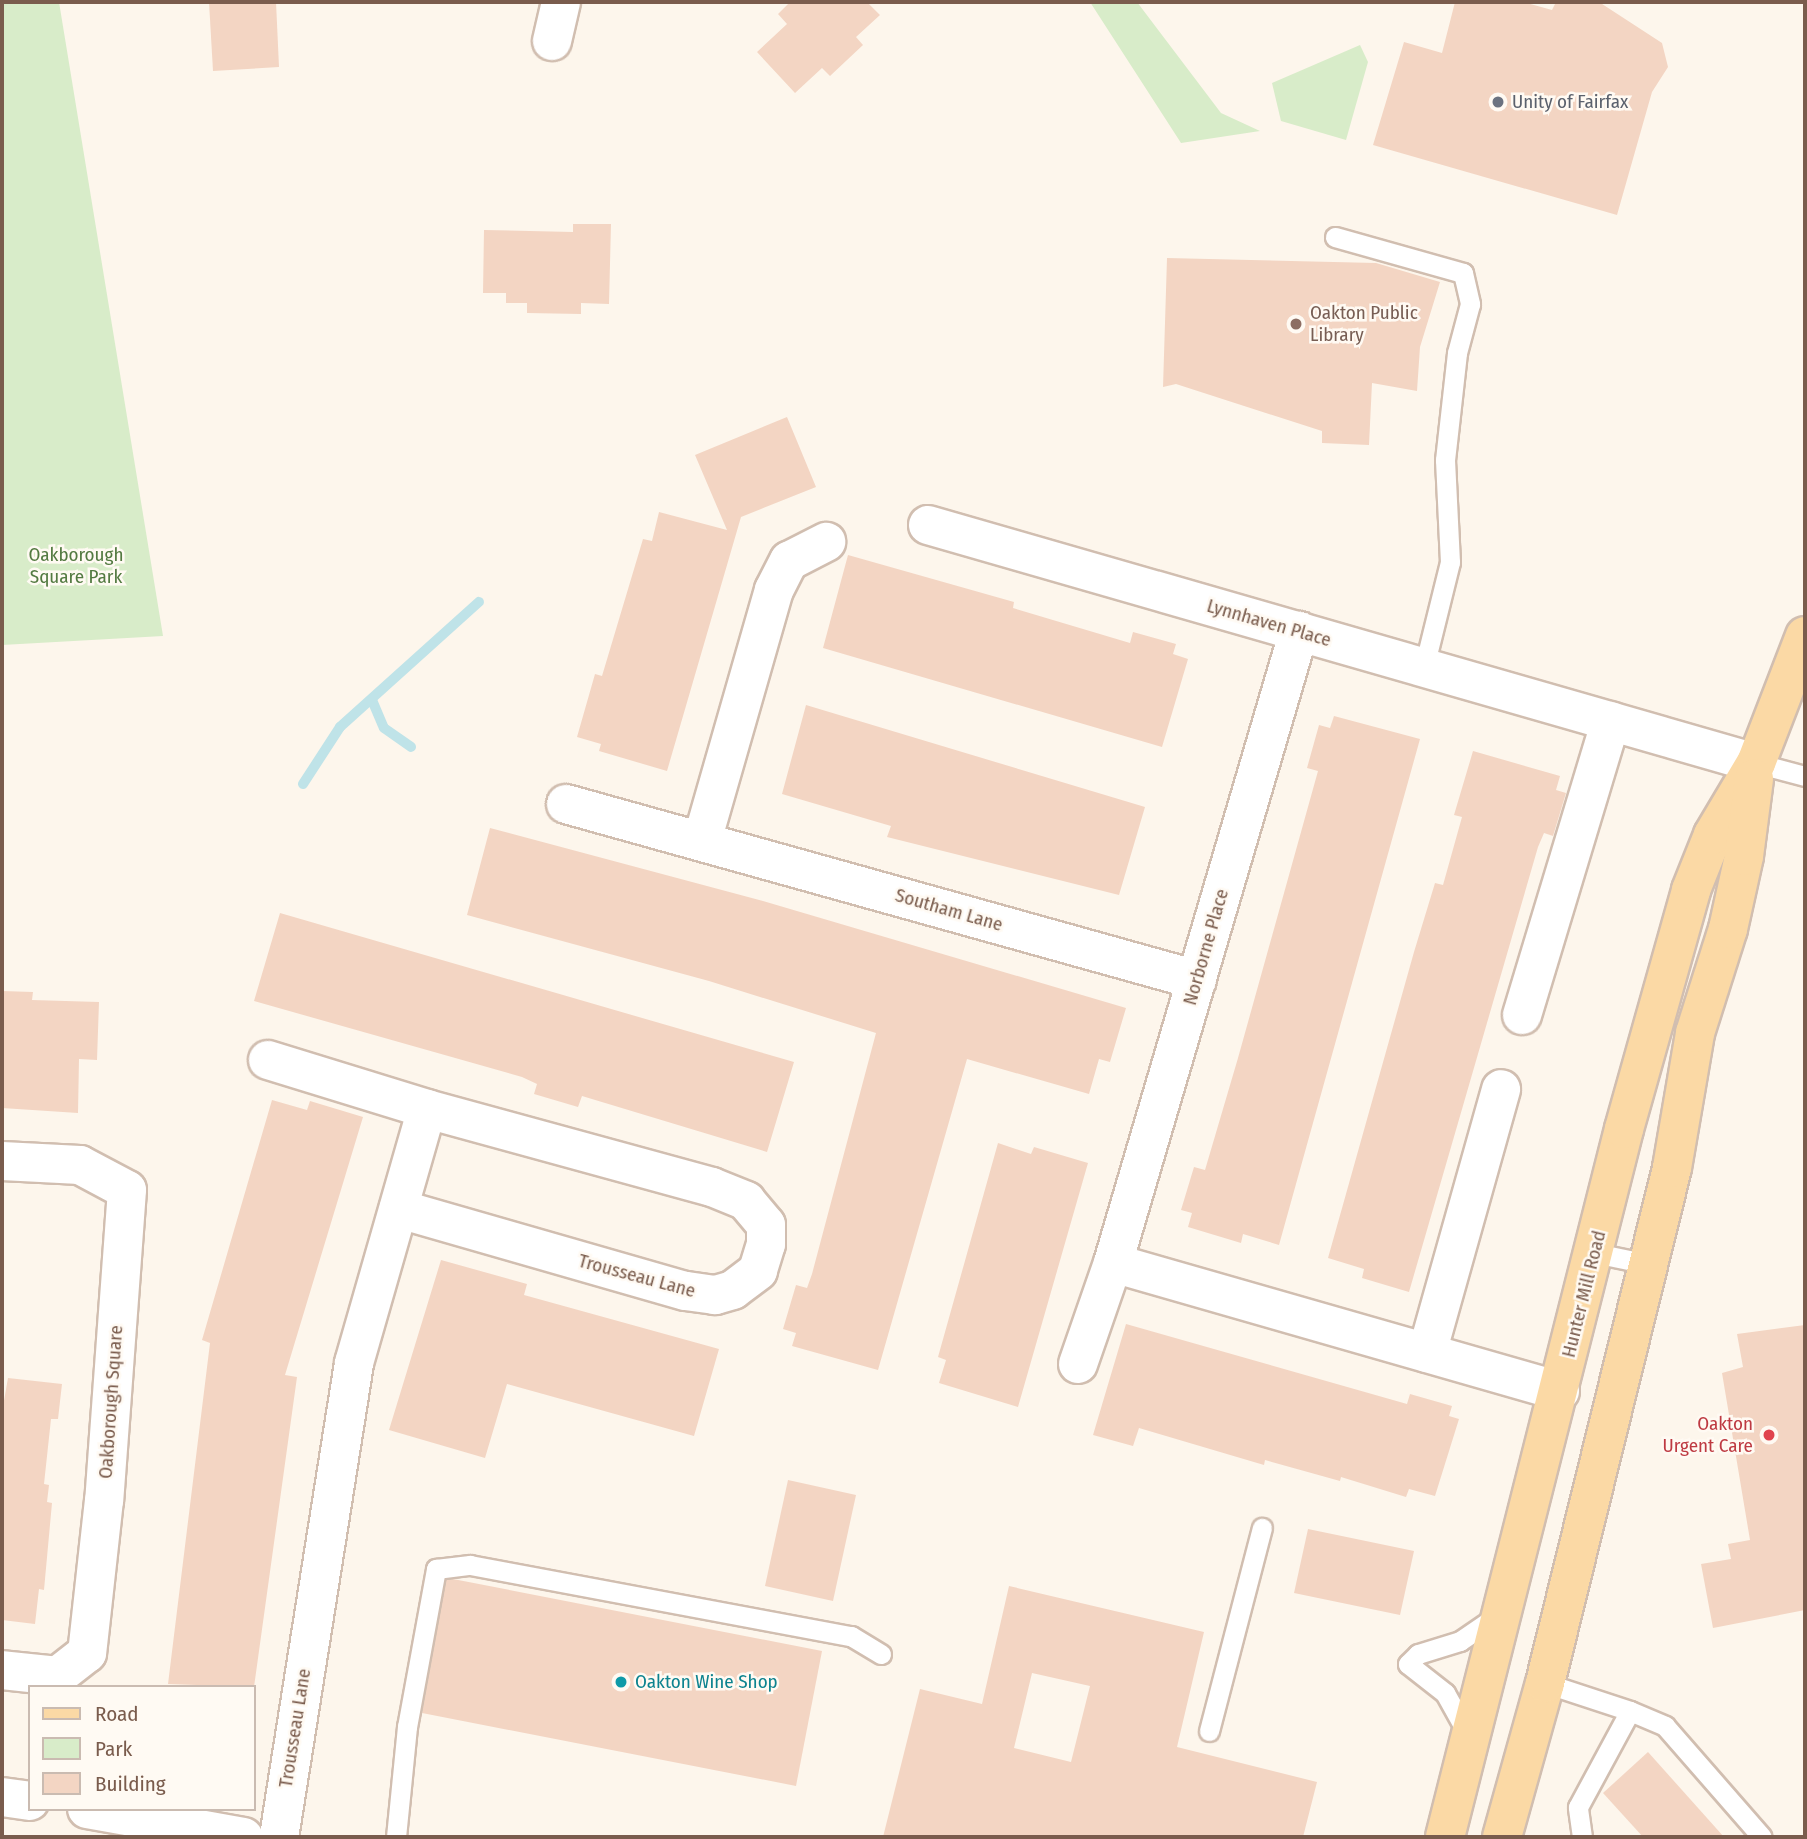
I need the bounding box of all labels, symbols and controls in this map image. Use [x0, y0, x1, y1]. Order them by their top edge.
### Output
place label: Unity of Fairfax [1512, 91, 1628, 113]
marker: Unity of Fairfax [1490, 94, 1506, 110]
place label: Oakton Public Library [1310, 302, 1418, 346]
marker: Oakton Public Library [1288, 316, 1304, 332]
park label: Oakborough Square Park [29, 544, 123, 588]
street label: Lynnhaven Place [1204, 594, 1334, 652]
street label: Southam Lane [893, 884, 1005, 936]
street label: Norborne Place [1179, 886, 1233, 1008]
street label: Hunter Mill Road [1557, 1228, 1611, 1360]
street label: Trousseau Lane [576, 1249, 698, 1303]
street label: Oakborough Square [94, 1324, 128, 1480]
place label: Oakton Urgent Care [1663, 1413, 1753, 1457]
marker: Oakton Urgent Care [1759, 1425, 1779, 1445]
street label: Trousseau Lane [274, 1667, 316, 1789]
place label: Oakton Wine Shop [635, 1671, 778, 1693]
marker: Oakton Wine Shop [613, 1674, 629, 1690]
legend [28, 1685, 256, 1811]
text: Road [95, 1701, 139, 1727]
text: Park [95, 1736, 132, 1762]
text: Building [95, 1771, 166, 1797]

